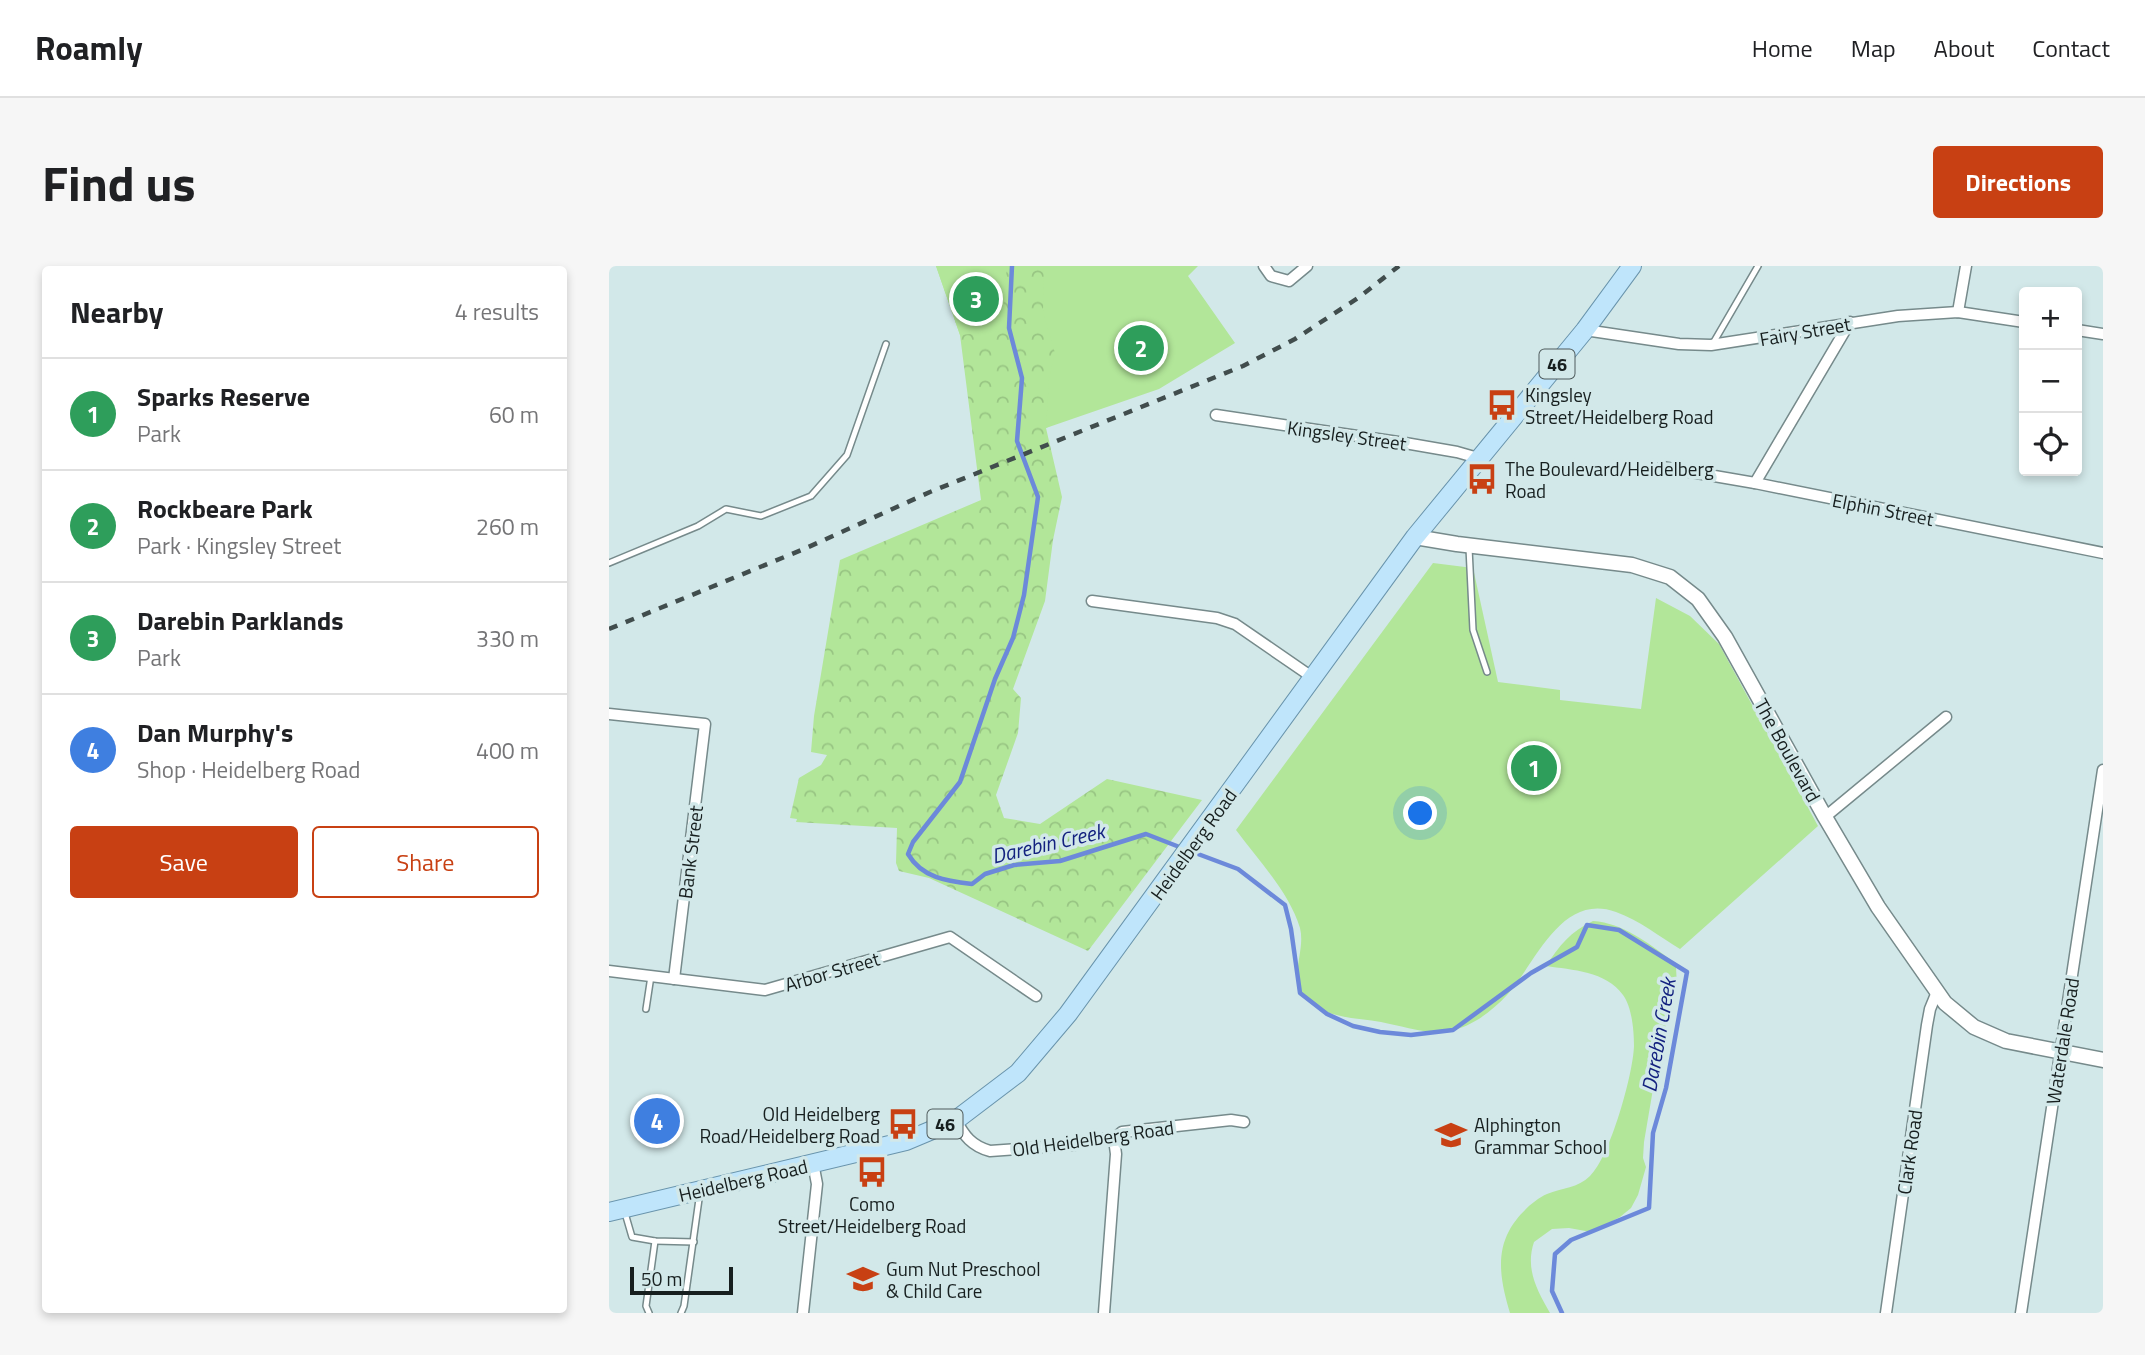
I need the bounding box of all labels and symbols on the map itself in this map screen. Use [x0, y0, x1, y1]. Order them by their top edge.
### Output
pin: 3 [953, 273, 999, 325]
street label: Fairy Street [1757, 309, 1853, 353]
pin: 2 [1118, 322, 1164, 374]
road number: 46 [1539, 350, 1574, 379]
place label: Kingsley Street/Heidelberg Road [1525, 380, 1713, 431]
bus stop icon: Kingsley Street/Heidelberg Road [1485, 388, 1519, 422]
street label: Kingsley Street [1286, 412, 1409, 458]
place label: The Boulevard/Heidelberg Road [1505, 454, 1714, 505]
bus stop icon: The Boulevard/Heidelberg Road [1465, 462, 1499, 496]
street label: Elphin Street [1830, 485, 1936, 533]
street label: The Boulevard [1748, 693, 1828, 807]
pin: 1 [1511, 742, 1557, 794]
street label: Heidelberg Road [1143, 782, 1243, 906]
your location [1403, 796, 1437, 830]
street label: Bank Street [670, 803, 710, 900]
water label: Darebin Creek [988, 814, 1110, 872]
street label: Arbor Street [781, 944, 883, 998]
water label: Darebin Creek [1632, 973, 1684, 1094]
street label: Waterdale Road [2038, 976, 2086, 1106]
pin: 4 [634, 1095, 680, 1147]
place label: Old Heidelberg Road/Heidelberg Road [699, 1099, 880, 1150]
bus stop icon: Old Heidelberg Road/Heidelberg Road [886, 1107, 920, 1141]
street label: Clark Road [1889, 1108, 1929, 1196]
road number: 46 [927, 1110, 963, 1138]
place label: Alphington Grammar School [1474, 1110, 1607, 1161]
street label: Old Heidelberg Road [1010, 1112, 1176, 1164]
school or university icon: Alphington Grammar School [1434, 1118, 1468, 1152]
street label: Heidelberg Road [676, 1151, 810, 1209]
bus stop icon: Como Street/Heidelberg Road [855, 1155, 889, 1189]
place label: Como Street/Heidelberg Road [778, 1189, 966, 1240]
place label: Gum Nut Preschool & Child Care [886, 1254, 1041, 1305]
school or university icon: Gum Nut Preschool & Child Care [846, 1262, 880, 1296]
scale bar [630, 1264, 733, 1296]

